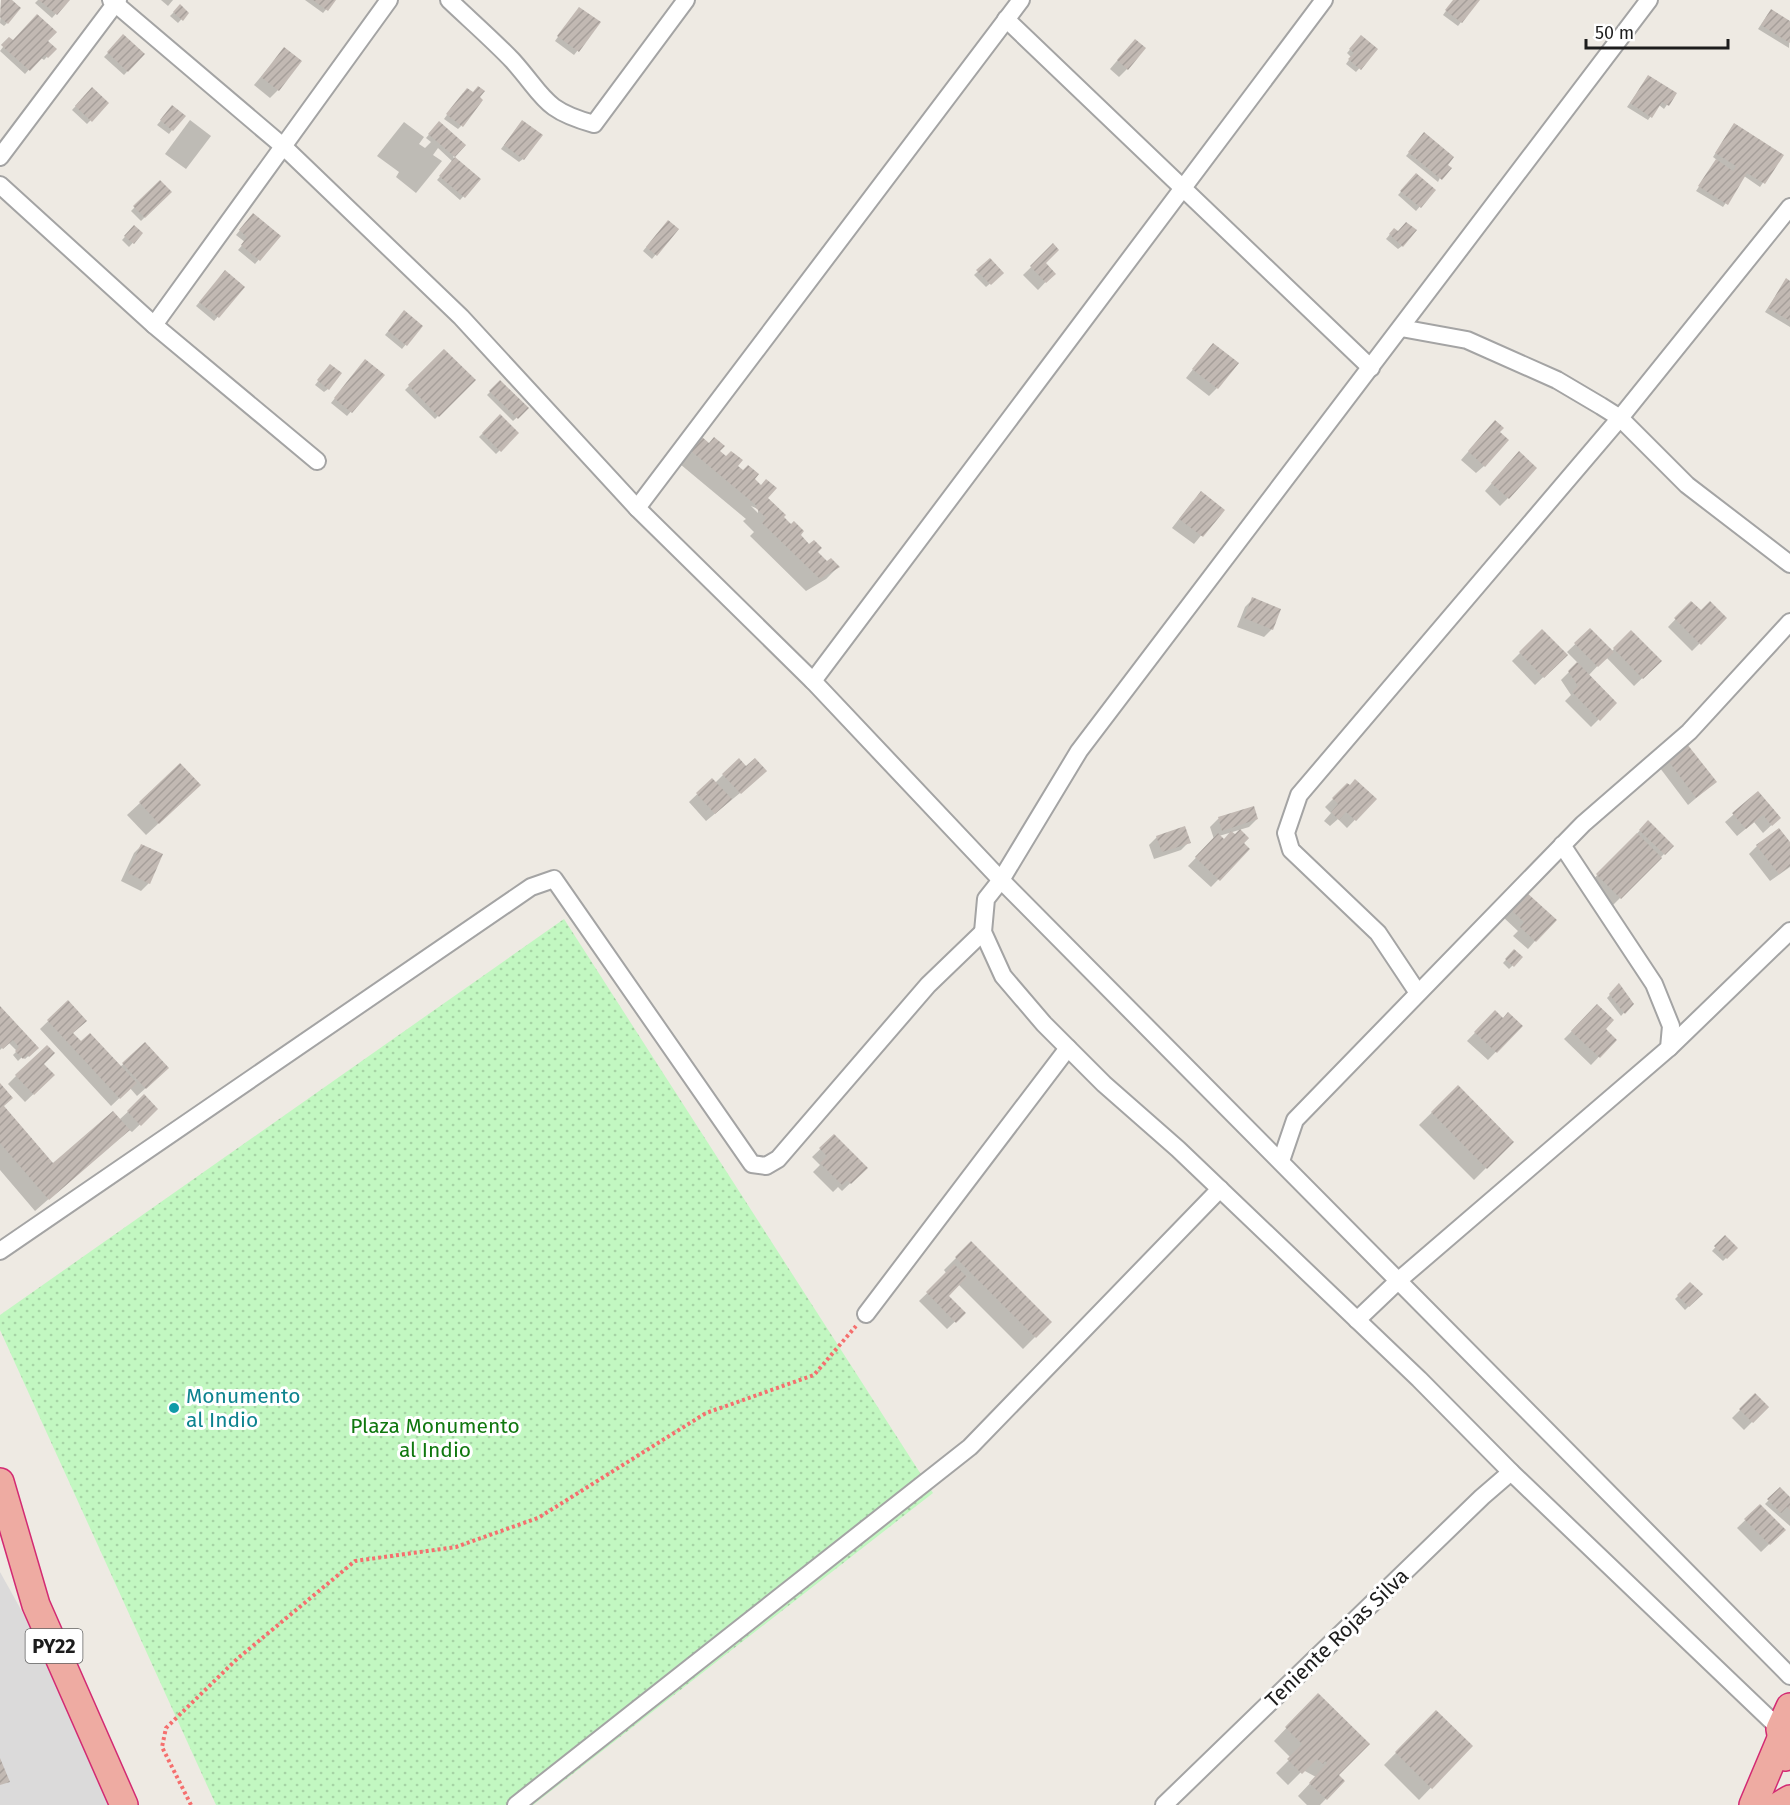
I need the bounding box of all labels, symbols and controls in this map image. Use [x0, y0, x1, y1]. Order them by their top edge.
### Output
scale bar [1586, 12, 1728, 50]
text: 50 m [1595, 22, 1634, 44]
place label: Monumento al Indio [186, 1383, 300, 1433]
marker: Monumento al Indio [167, 1401, 181, 1415]
park label: Plaza Monumento al Indio [350, 1413, 520, 1463]
street label: Teniente Rojas Silva [1260, 1563, 1414, 1713]
road number: PY22 [26, 1629, 82, 1663]

